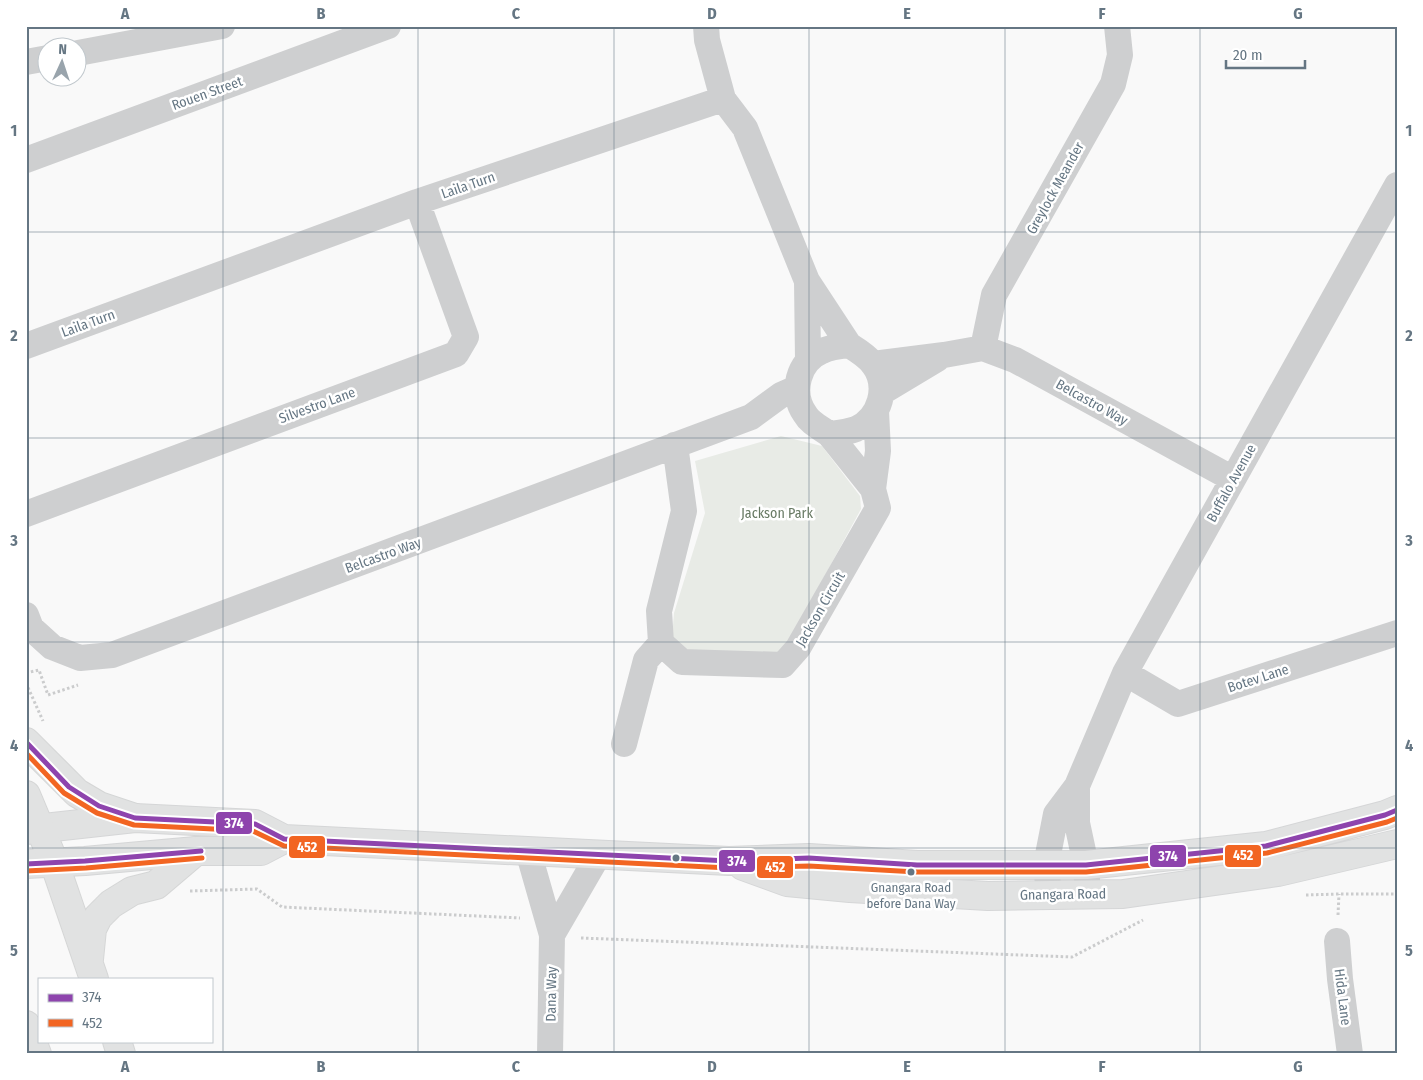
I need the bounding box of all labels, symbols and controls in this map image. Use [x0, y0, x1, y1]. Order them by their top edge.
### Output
text: A [120, 4, 130, 23]
text: B [317, 4, 326, 23]
text: C [512, 4, 521, 23]
text: D [707, 4, 717, 23]
text: E [903, 4, 911, 23]
text: F [1098, 4, 1106, 23]
text: G [1293, 4, 1303, 23]
north arrow [38, 38, 88, 88]
scale bar [1226, 38, 1304, 70]
text: N [58, 41, 67, 58]
text: 20 m [1233, 46, 1263, 64]
street label: Rouen Street [169, 73, 245, 114]
text: 1 [11, 121, 17, 140]
text: 1 [1406, 121, 1412, 140]
street label: Greylock Meander [1023, 139, 1088, 237]
street label: Laila Turn [439, 168, 497, 203]
street label: Laila Turn [59, 306, 117, 341]
text: 2 [9, 326, 18, 345]
text: 2 [1404, 326, 1413, 345]
street label: Belcastro Way [1053, 376, 1131, 430]
street label: Silvestro Lane [277, 384, 358, 427]
street label: Buffalo Avenue [1203, 441, 1260, 525]
park label: Jackson Park [741, 505, 813, 522]
text: 3 [9, 531, 18, 550]
text: 3 [1404, 531, 1413, 550]
street label: Belcastro Way [343, 534, 424, 577]
street label: Jackson Circuit [792, 568, 849, 650]
street label: Botev Lane [1226, 661, 1291, 696]
text: 4 [10, 736, 18, 755]
text: 4 [1405, 736, 1413, 755]
line badge: 374 [215, 811, 253, 835]
text: 374 [223, 815, 244, 832]
line badge: 452 [288, 835, 326, 859]
text: 452 [297, 839, 318, 856]
line badge: 374 [1149, 844, 1187, 868]
line badge: 452 [1224, 844, 1262, 868]
text: 452 [1233, 847, 1254, 864]
text: 374 [1157, 848, 1178, 865]
line badge: 374 [718, 849, 756, 873]
unlabelled marker [671, 853, 681, 863]
text: 374 [726, 853, 747, 870]
line badge: 452 [756, 855, 794, 879]
text: 452 [765, 859, 786, 876]
marker: Gnangara Road before Dana Way [906, 867, 916, 877]
place label: Gnangara Road before Dana Way [866, 880, 956, 911]
street label: Gnangara Road [1020, 885, 1106, 904]
text: 5 [10, 941, 18, 960]
text: 5 [1405, 941, 1413, 960]
street label: Dana Way [543, 965, 560, 1022]
street label: Hida Lane [1331, 968, 1354, 1026]
legend [38, 978, 212, 1042]
text: 374 [82, 988, 102, 1006]
text: 452 [82, 1014, 103, 1032]
text: A [120, 1057, 130, 1076]
text: B [317, 1057, 326, 1076]
text: C [512, 1057, 521, 1076]
text: D [707, 1057, 717, 1076]
text: E [903, 1057, 911, 1076]
text: F [1098, 1057, 1106, 1076]
text: G [1293, 1057, 1303, 1076]

